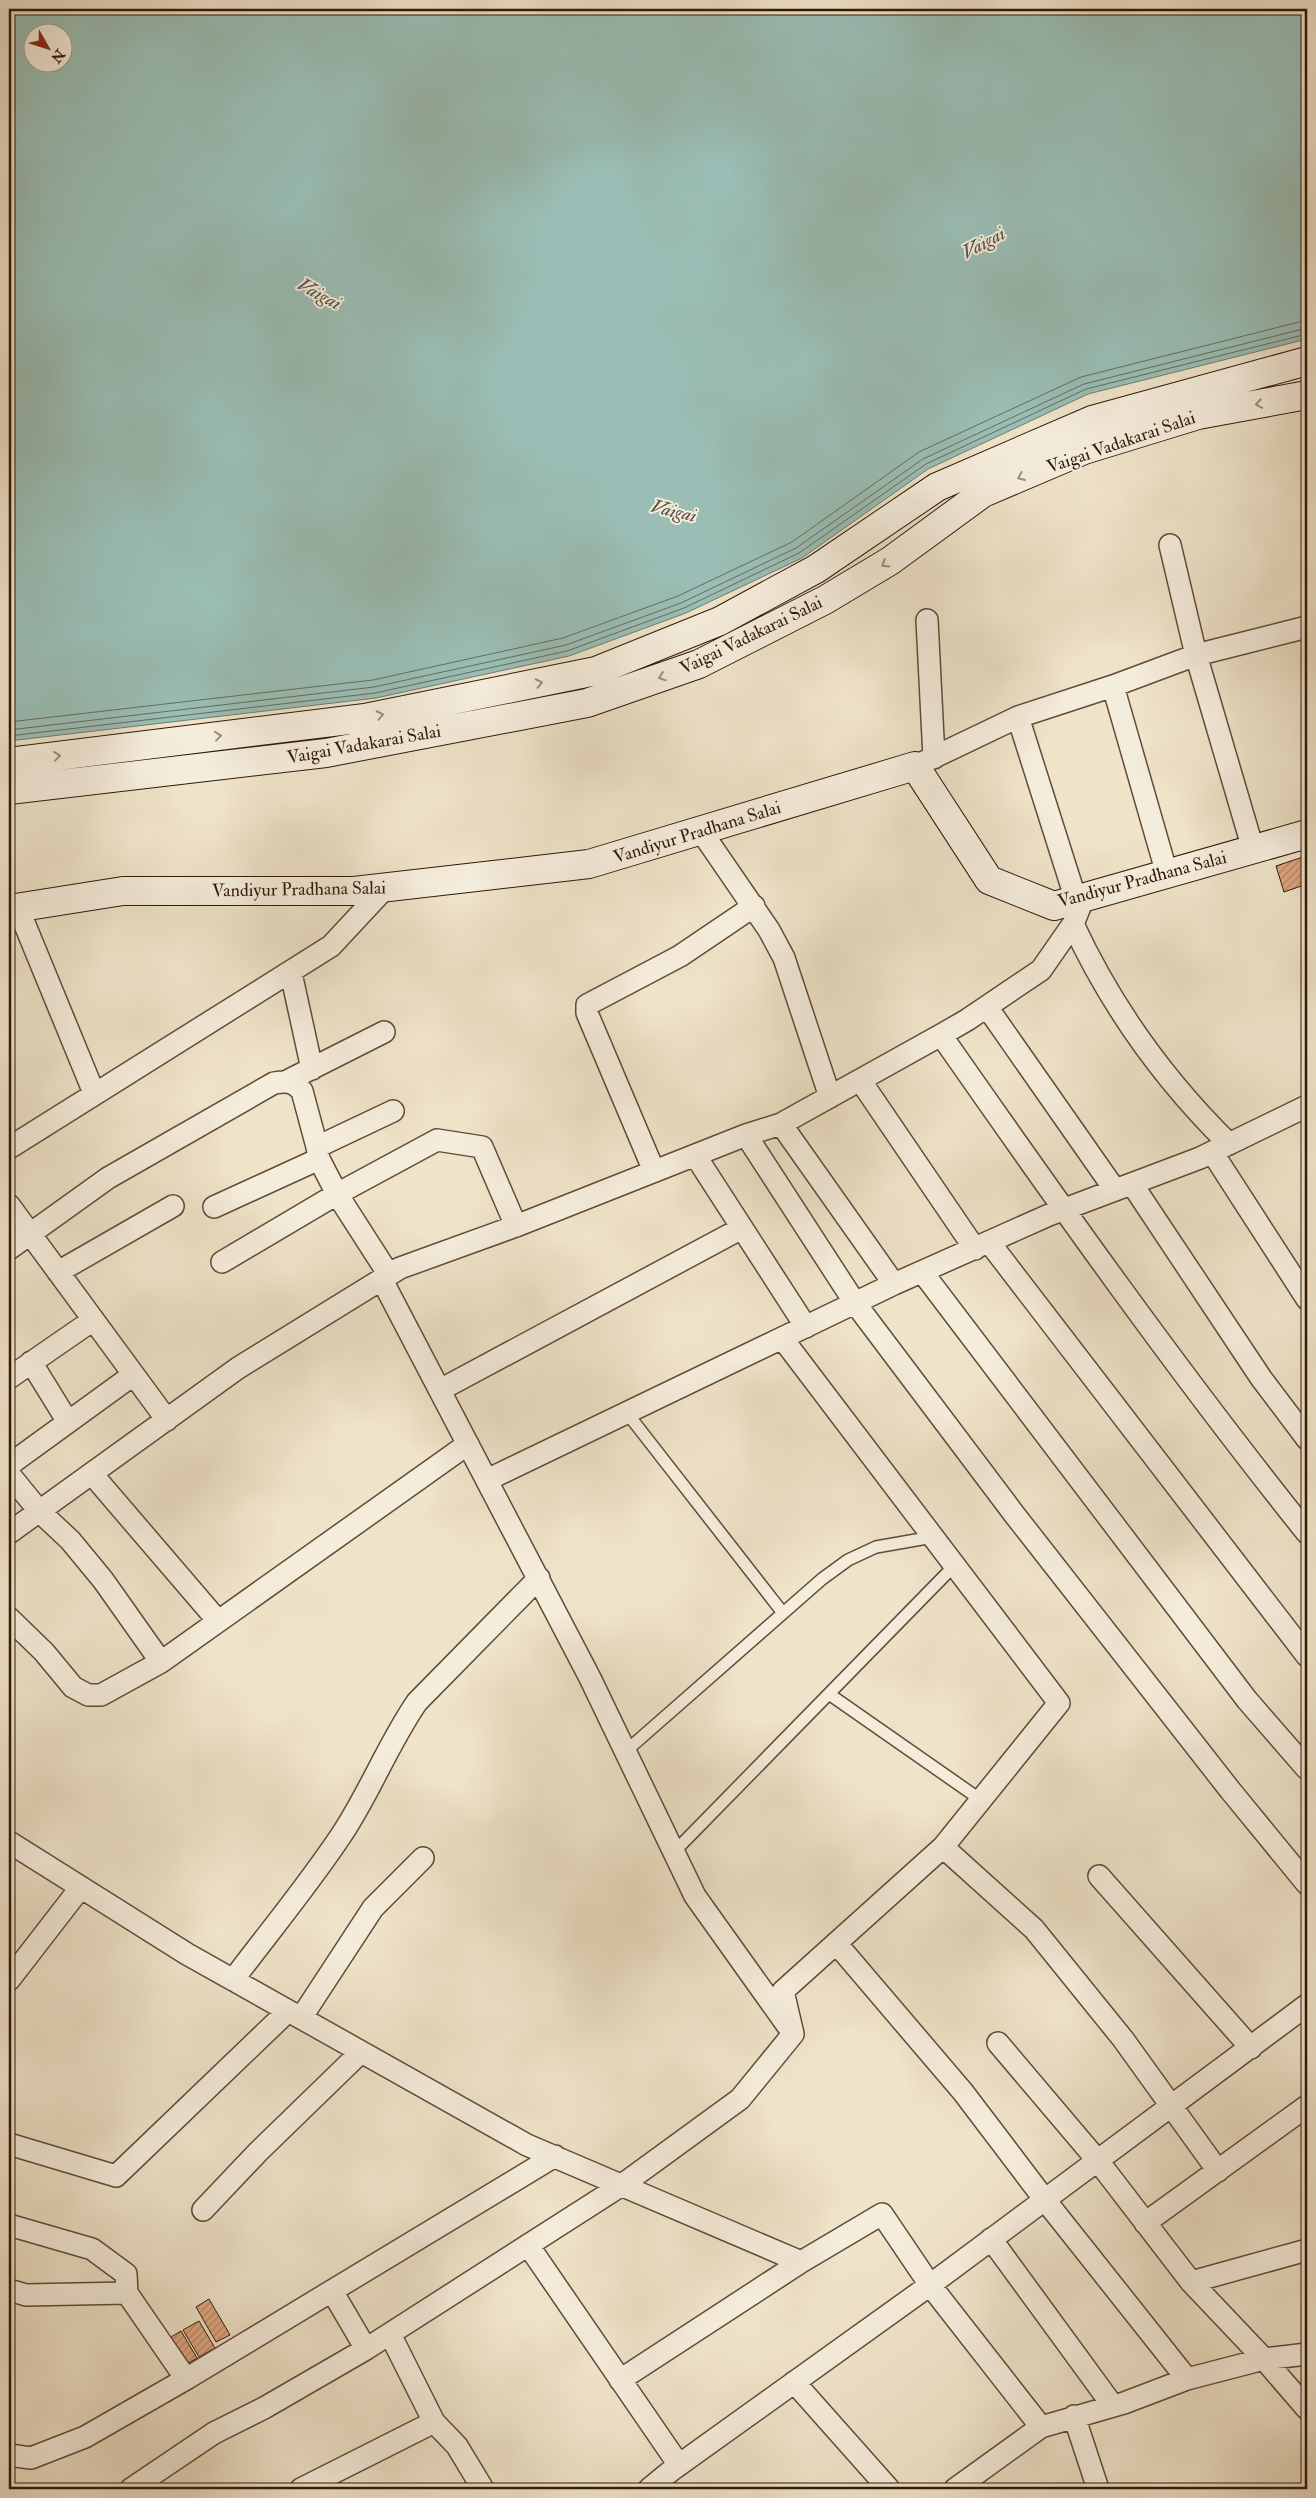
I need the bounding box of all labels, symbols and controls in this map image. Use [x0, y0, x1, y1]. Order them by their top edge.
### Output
north arrow [22, 22, 72, 72]
text: N [47, 45, 69, 66]
water label: Vaigai [958, 221, 1009, 265]
water label: Vaigai [294, 272, 346, 315]
one-way arrow [1255, 398, 1264, 409]
street label: Vaigai Vadakarai Salai [1044, 406, 1199, 479]
one-way arrow [1017, 471, 1026, 481]
water label: Vaigai [649, 494, 699, 528]
one-way arrow [881, 558, 890, 568]
street label: Vaigai Vadakarai Salai [676, 591, 826, 680]
one-way arrow [658, 671, 667, 681]
one-way arrow [534, 678, 543, 688]
one-way arrow [375, 711, 384, 721]
street label: Vaigai Vadakarai Salai [285, 720, 443, 769]
one-way arrow [215, 731, 223, 742]
one-way arrow [53, 751, 61, 762]
street label: Vandiyur Pradhana Salai [611, 796, 784, 869]
street label: Vandiyur Pradhana Salai [1055, 846, 1229, 913]
street label: Vandiyur Pradhana Salai [212, 876, 386, 903]

